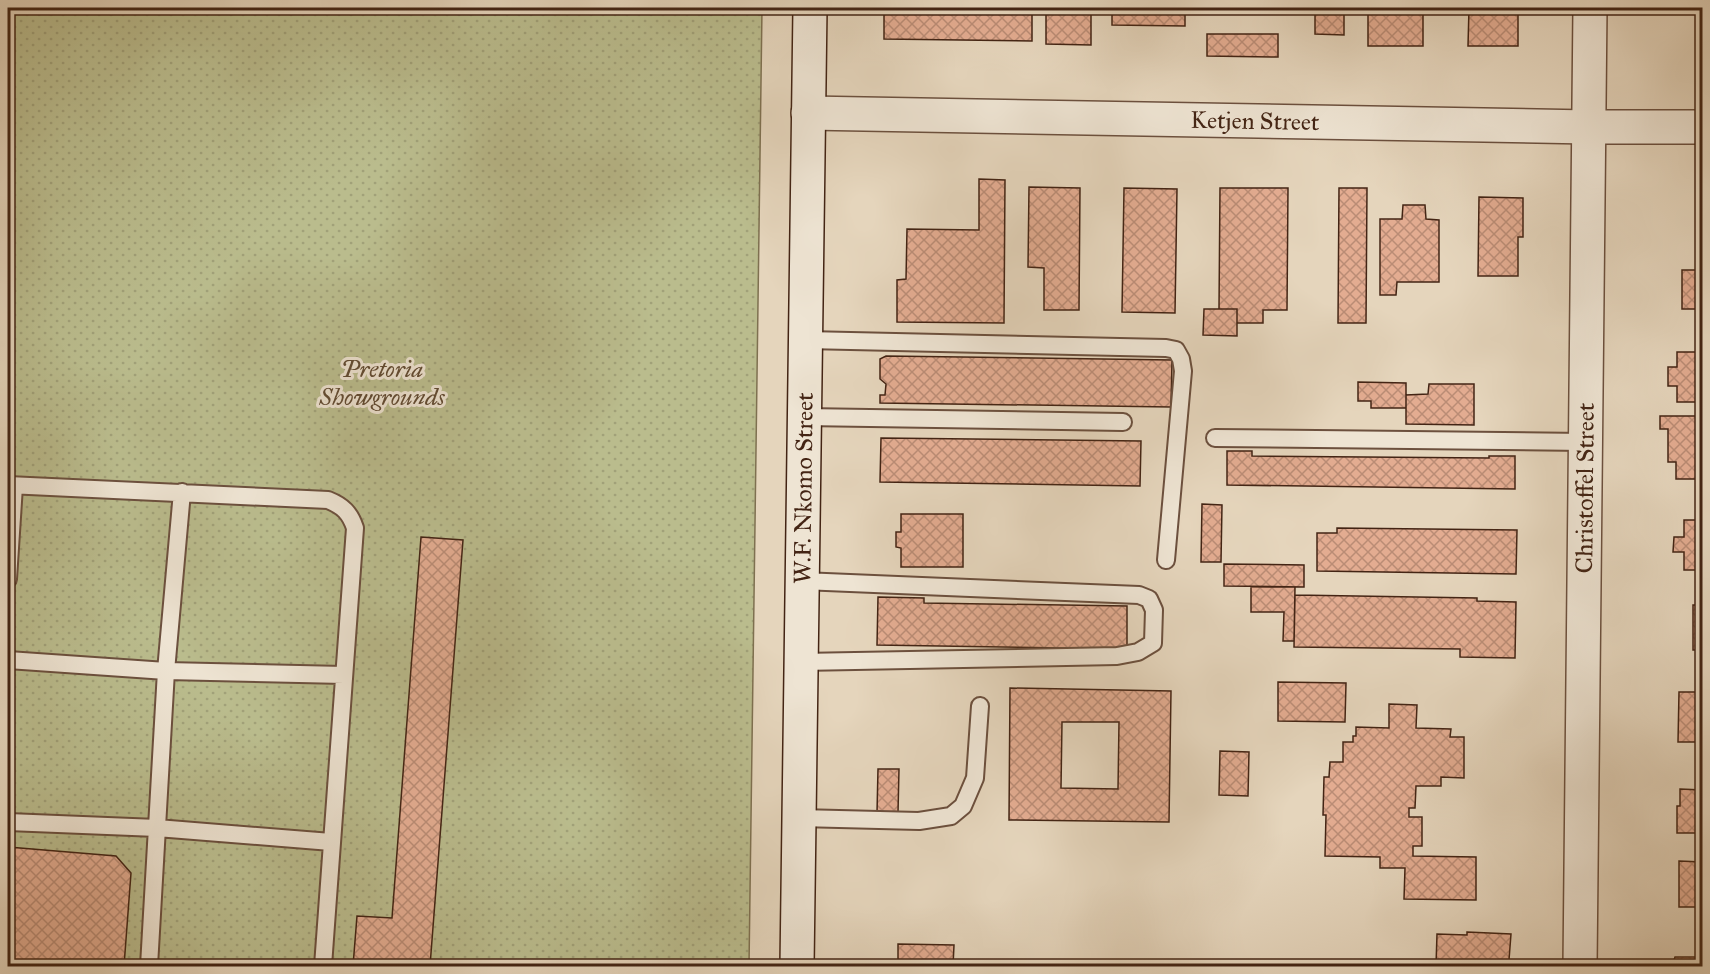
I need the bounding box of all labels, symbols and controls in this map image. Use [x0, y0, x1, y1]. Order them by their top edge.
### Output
street label: Ketjen Street [1190, 105, 1320, 137]
park label: Pretoria Showgrounds [318, 354, 446, 412]
street label: W.F. Nkomo Street [787, 392, 820, 584]
street label: Christoffel Street [1569, 402, 1601, 573]

